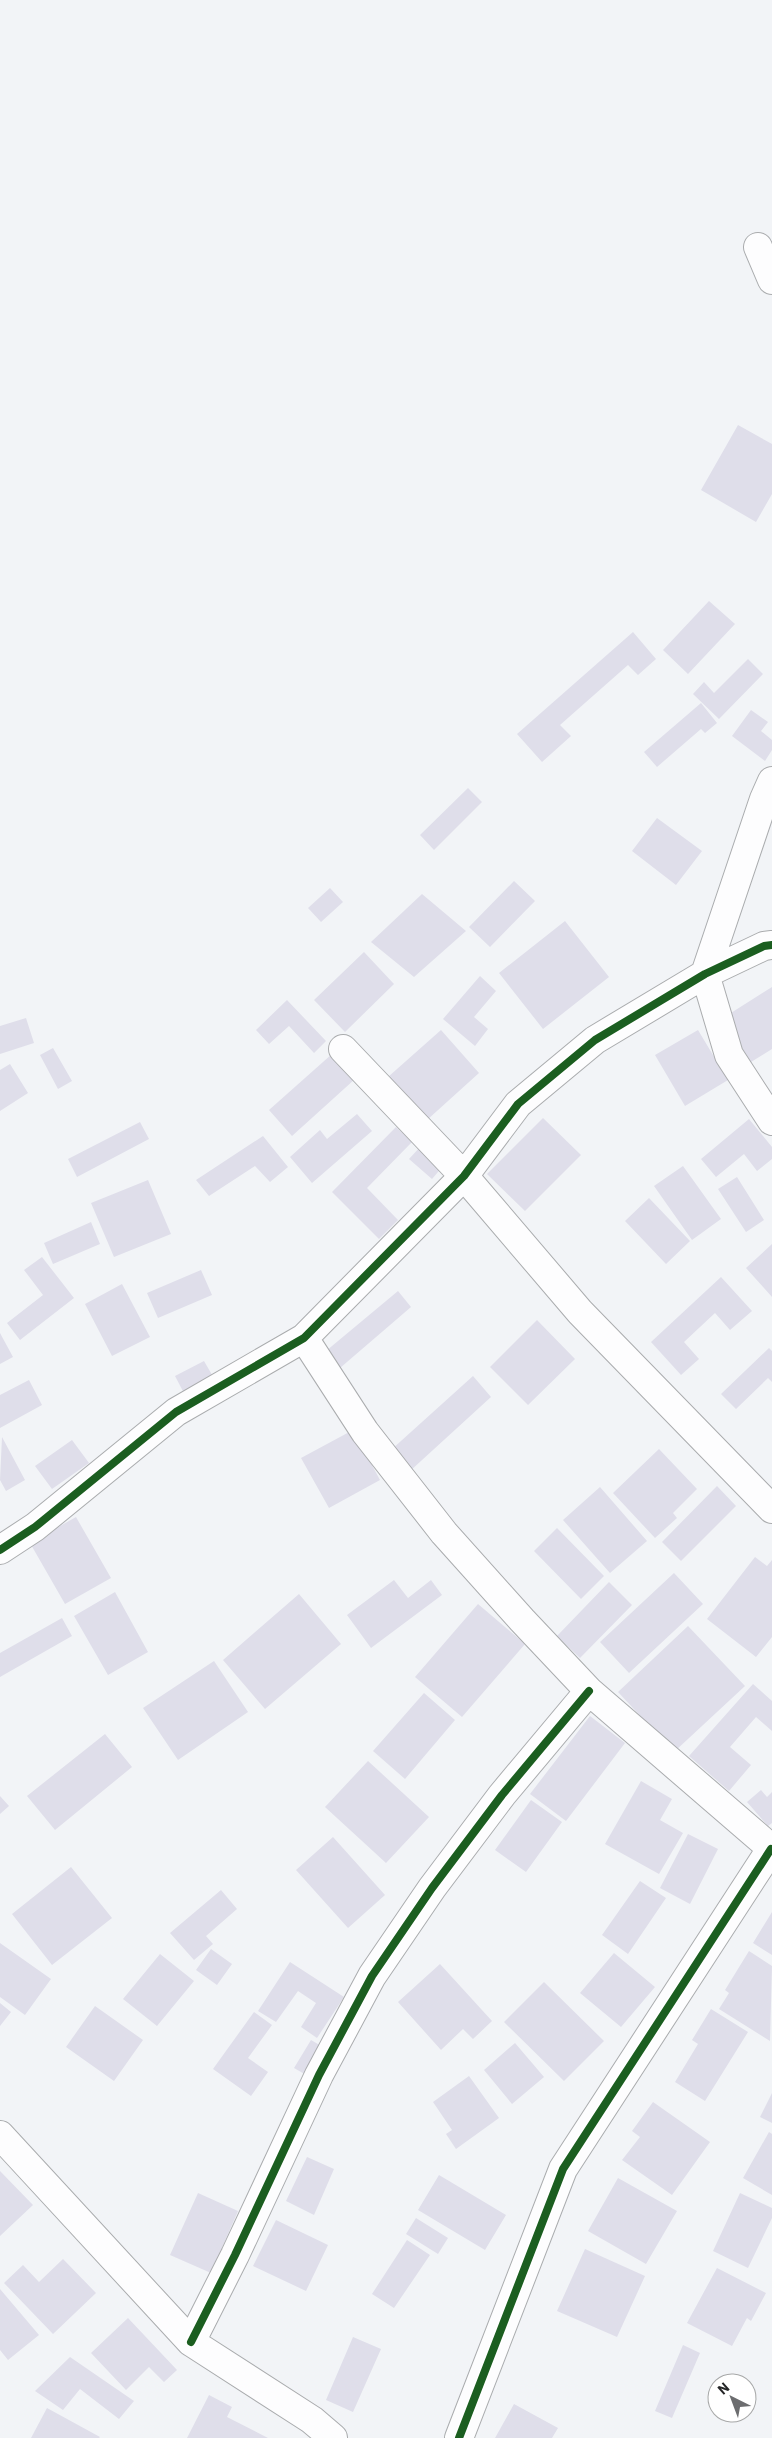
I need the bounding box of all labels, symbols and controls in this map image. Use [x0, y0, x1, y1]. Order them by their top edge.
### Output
north arrow [707, 2373, 757, 2423]
text: N [714, 2378, 733, 2398]

